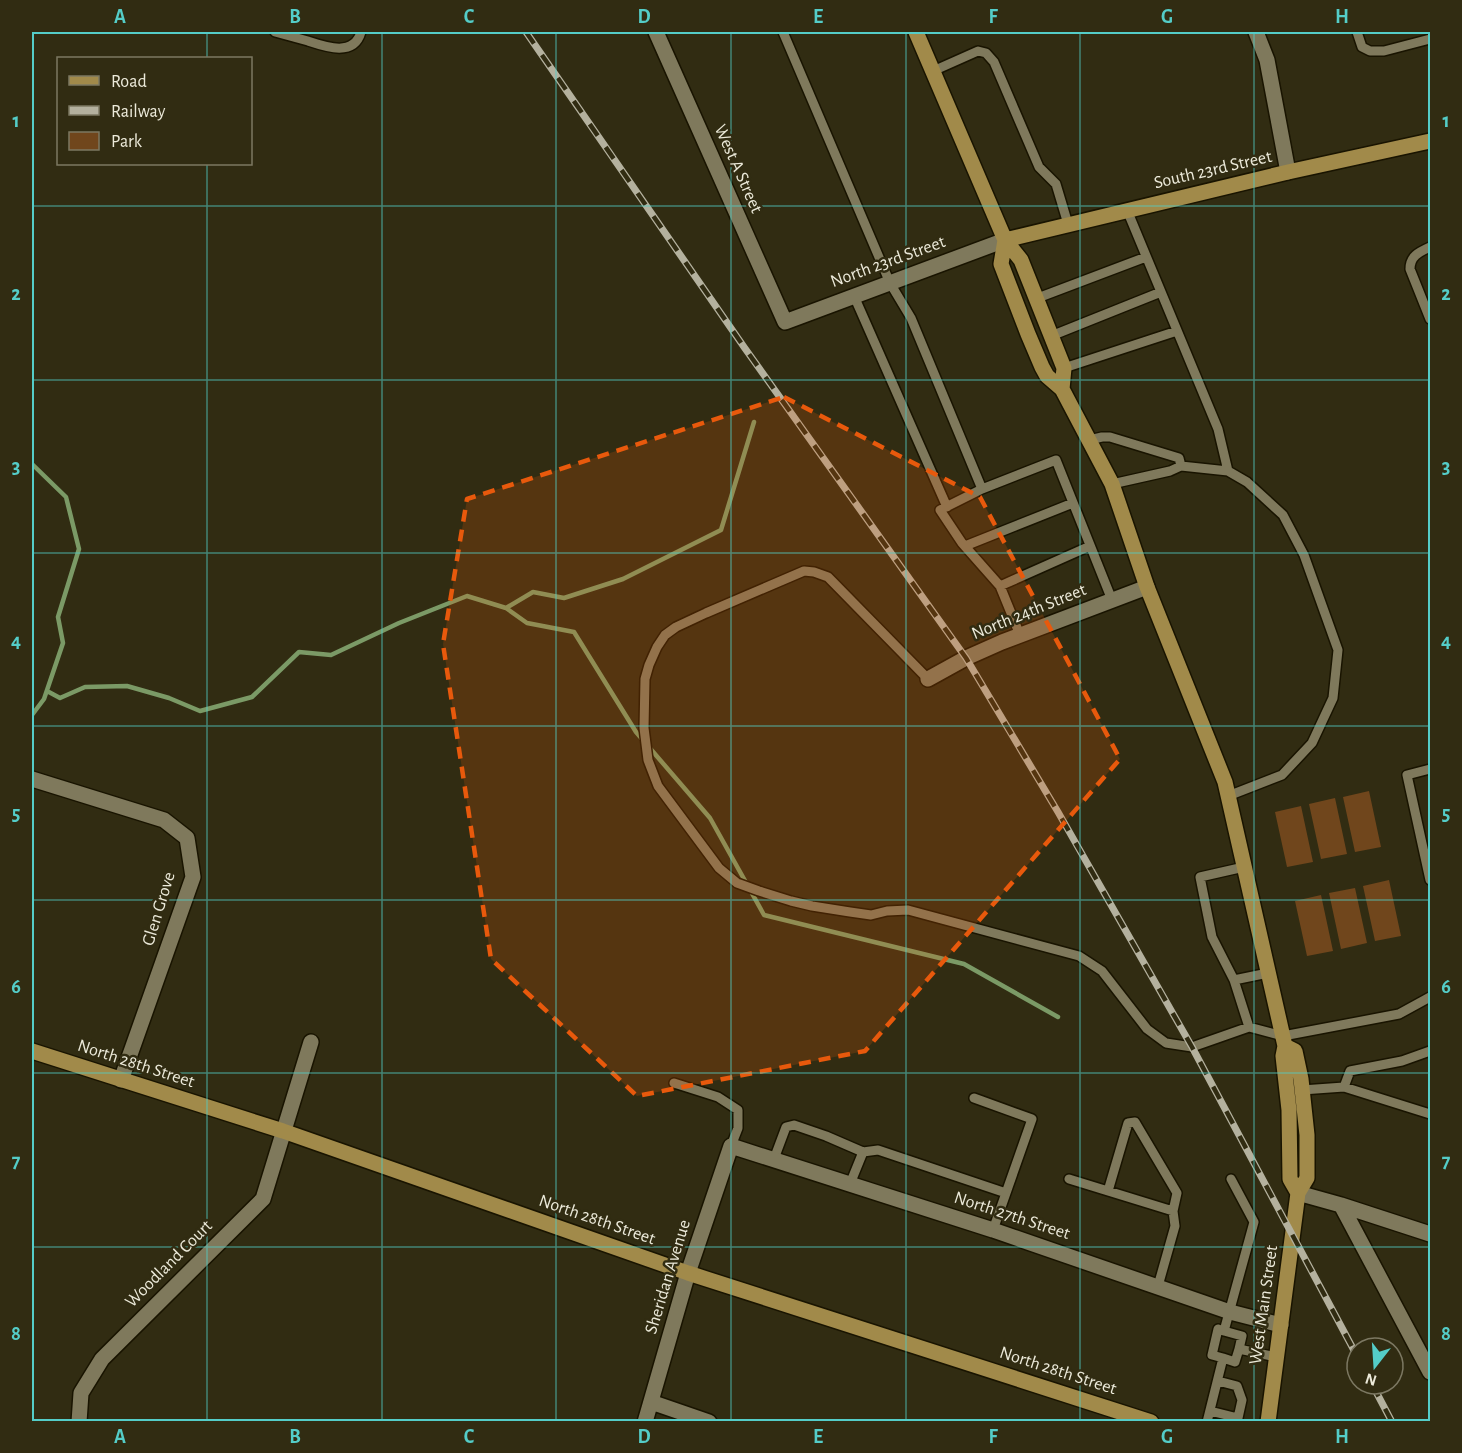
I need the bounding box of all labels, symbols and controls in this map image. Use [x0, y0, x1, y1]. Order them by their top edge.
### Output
text: A [114, 7, 126, 27]
text: B [289, 7, 301, 27]
text: C [464, 7, 475, 27]
text: D [637, 7, 651, 27]
text: E [813, 7, 823, 27]
text: F [988, 7, 998, 27]
text: G [1161, 7, 1173, 27]
text: H [1335, 7, 1349, 27]
legend [57, 57, 252, 165]
text: Road [111, 73, 147, 91]
text: Railway [111, 103, 166, 121]
text: 1 [12, 111, 20, 131]
text: 1 [1442, 111, 1450, 131]
street label: West A Street [711, 122, 766, 216]
text: Park [111, 133, 143, 151]
street label: South 23rd Street [1152, 148, 1274, 192]
street label: North 23rd Street [828, 233, 948, 291]
text: 2 [11, 284, 21, 304]
text: 2 [1441, 284, 1451, 304]
text: 3 [12, 457, 20, 477]
text: 3 [1442, 457, 1450, 477]
street label: North 24th Street [969, 581, 1089, 643]
text: 4 [11, 631, 21, 651]
text: 4 [1441, 631, 1451, 651]
text: 5 [12, 804, 20, 824]
text: 5 [1442, 804, 1450, 824]
street label: Glen Grove [139, 870, 179, 948]
text: 6 [11, 977, 21, 997]
text: 6 [1441, 977, 1451, 997]
street label: North 28th Street [75, 1037, 197, 1091]
text: 7 [12, 1151, 21, 1171]
text: 7 [1442, 1151, 1451, 1171]
street label: North 27th Street [952, 1189, 1072, 1243]
street label: North 28th Street [537, 1192, 658, 1248]
street label: Woodland Court [122, 1217, 216, 1311]
street label: Sheridan Avenue [642, 1218, 694, 1336]
street label: West Main Street [1247, 1244, 1281, 1366]
text: 8 [11, 1324, 21, 1344]
text: 8 [1441, 1324, 1451, 1344]
north arrow [1345, 1336, 1405, 1396]
street label: North 28th Street [997, 1344, 1119, 1398]
text: N [1363, 1370, 1379, 1389]
text: A [114, 1427, 126, 1447]
text: B [289, 1427, 301, 1447]
text: C [464, 1427, 475, 1447]
text: D [637, 1427, 651, 1447]
text: E [813, 1427, 823, 1447]
text: F [988, 1427, 998, 1447]
text: G [1161, 1427, 1173, 1447]
text: H [1335, 1427, 1349, 1447]

